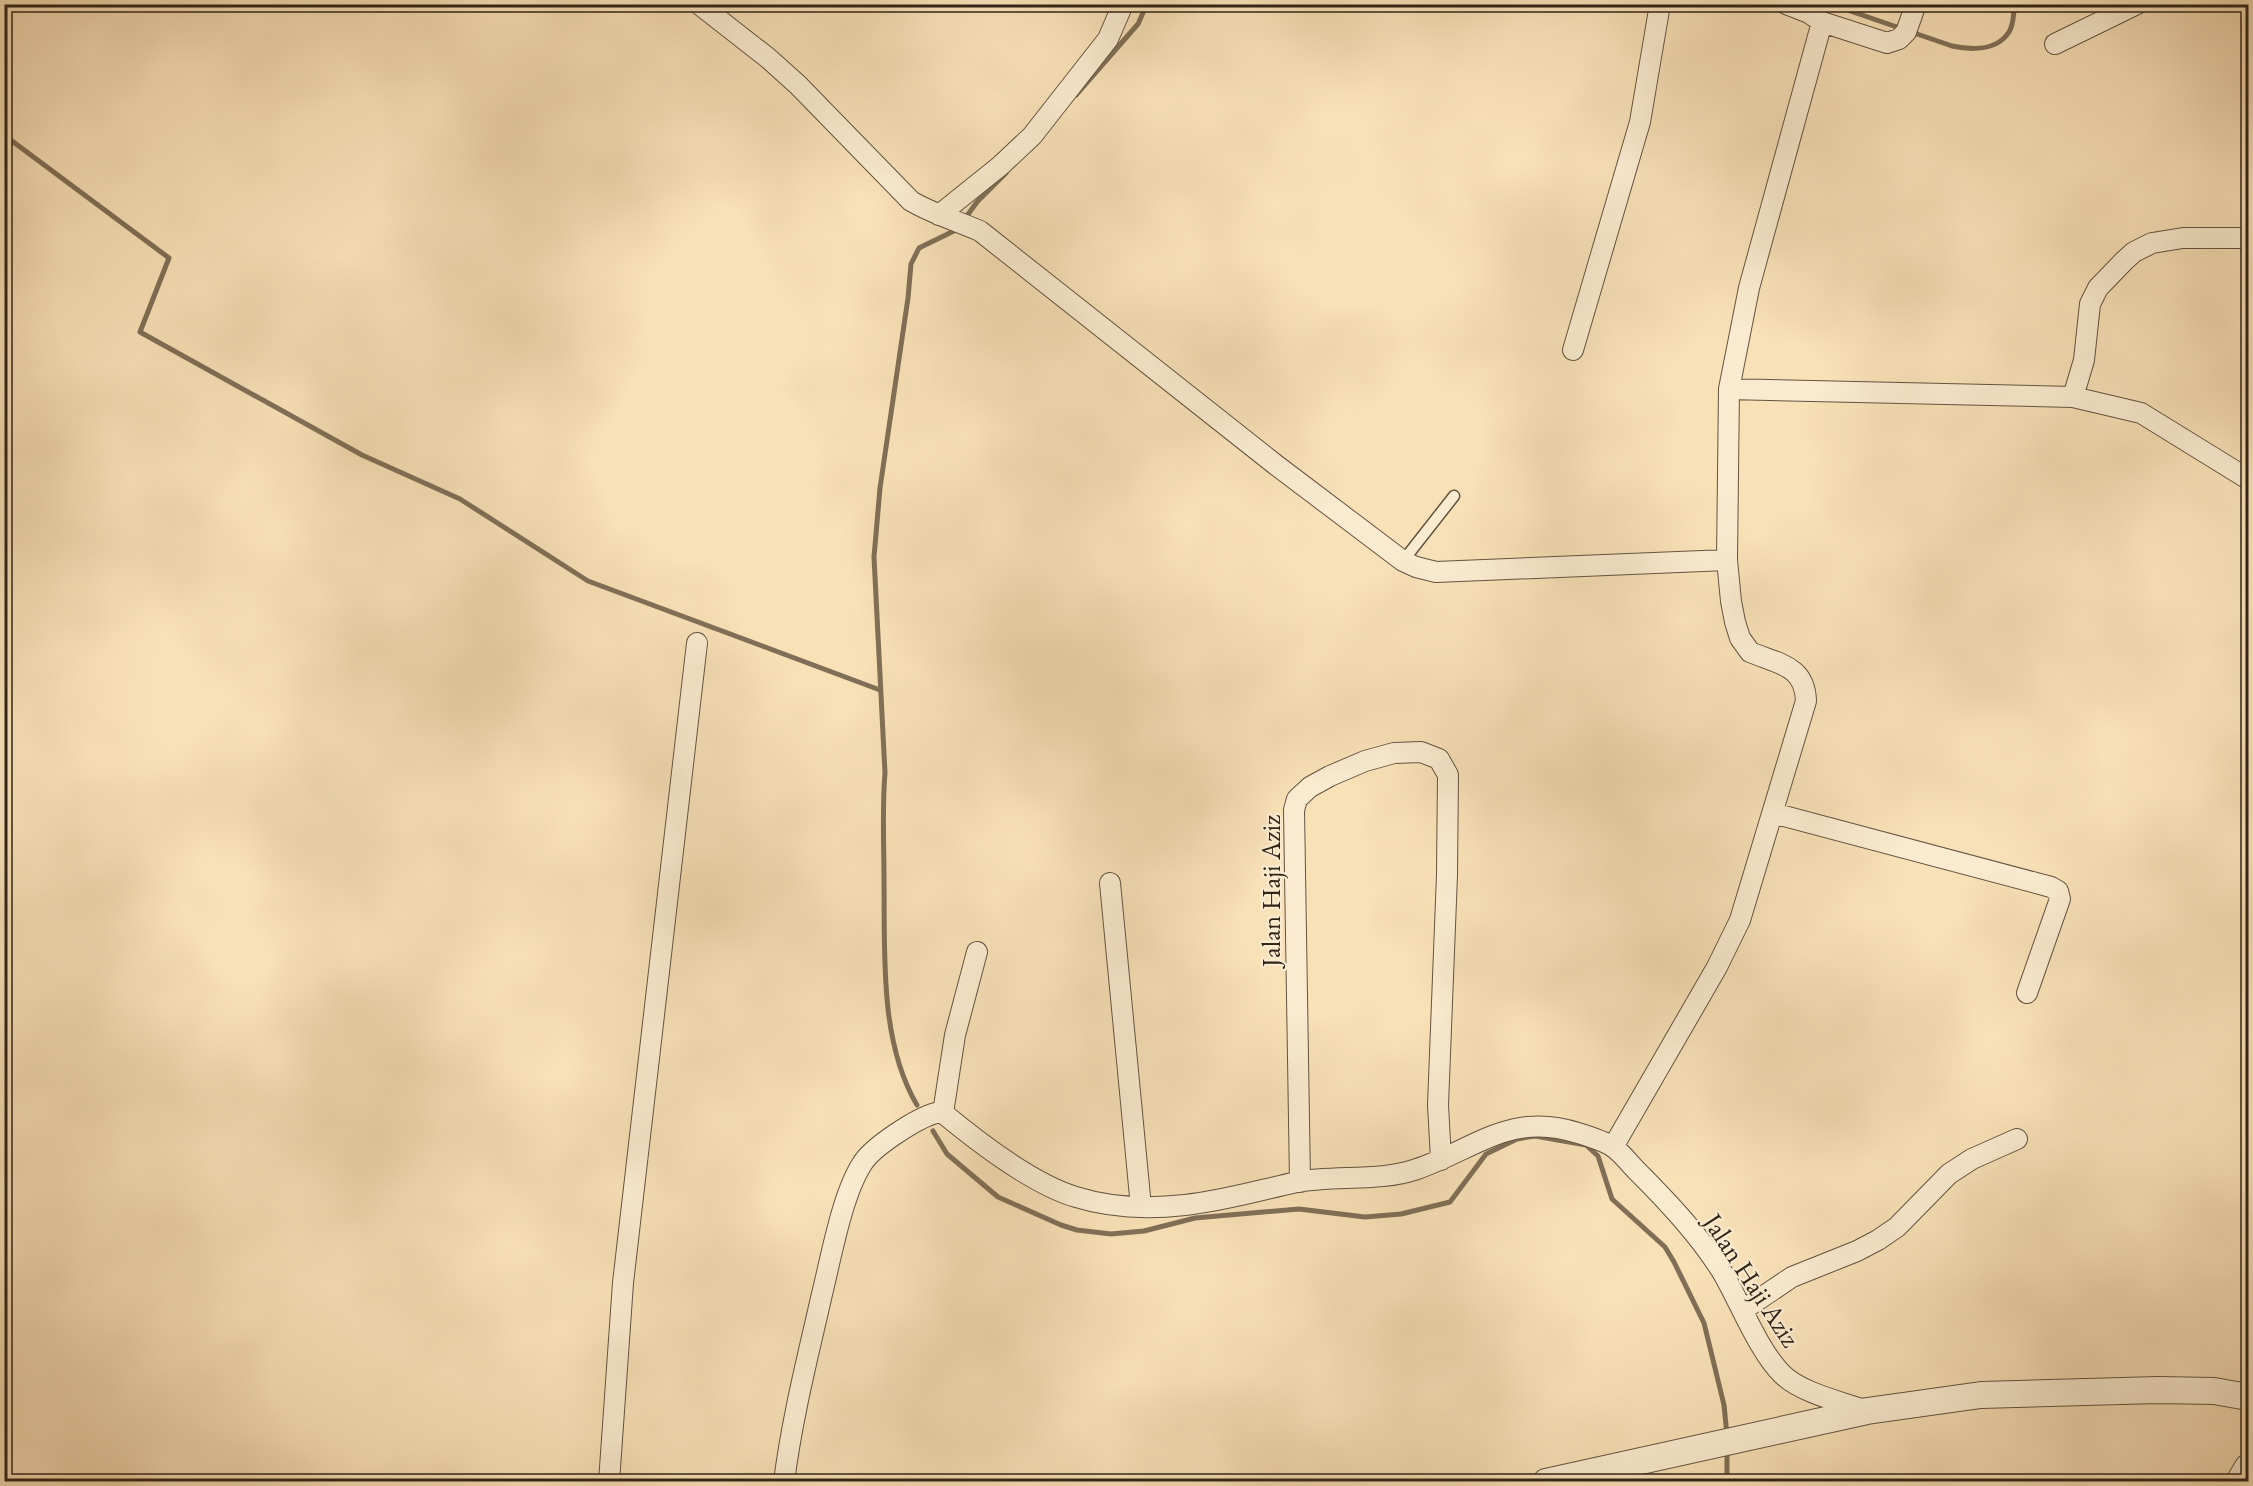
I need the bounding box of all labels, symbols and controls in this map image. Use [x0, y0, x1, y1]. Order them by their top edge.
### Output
street label: Jalan Haji Aziz [1253, 814, 1288, 969]
street label: Jalan Haji Aziz [1695, 1205, 1809, 1354]

